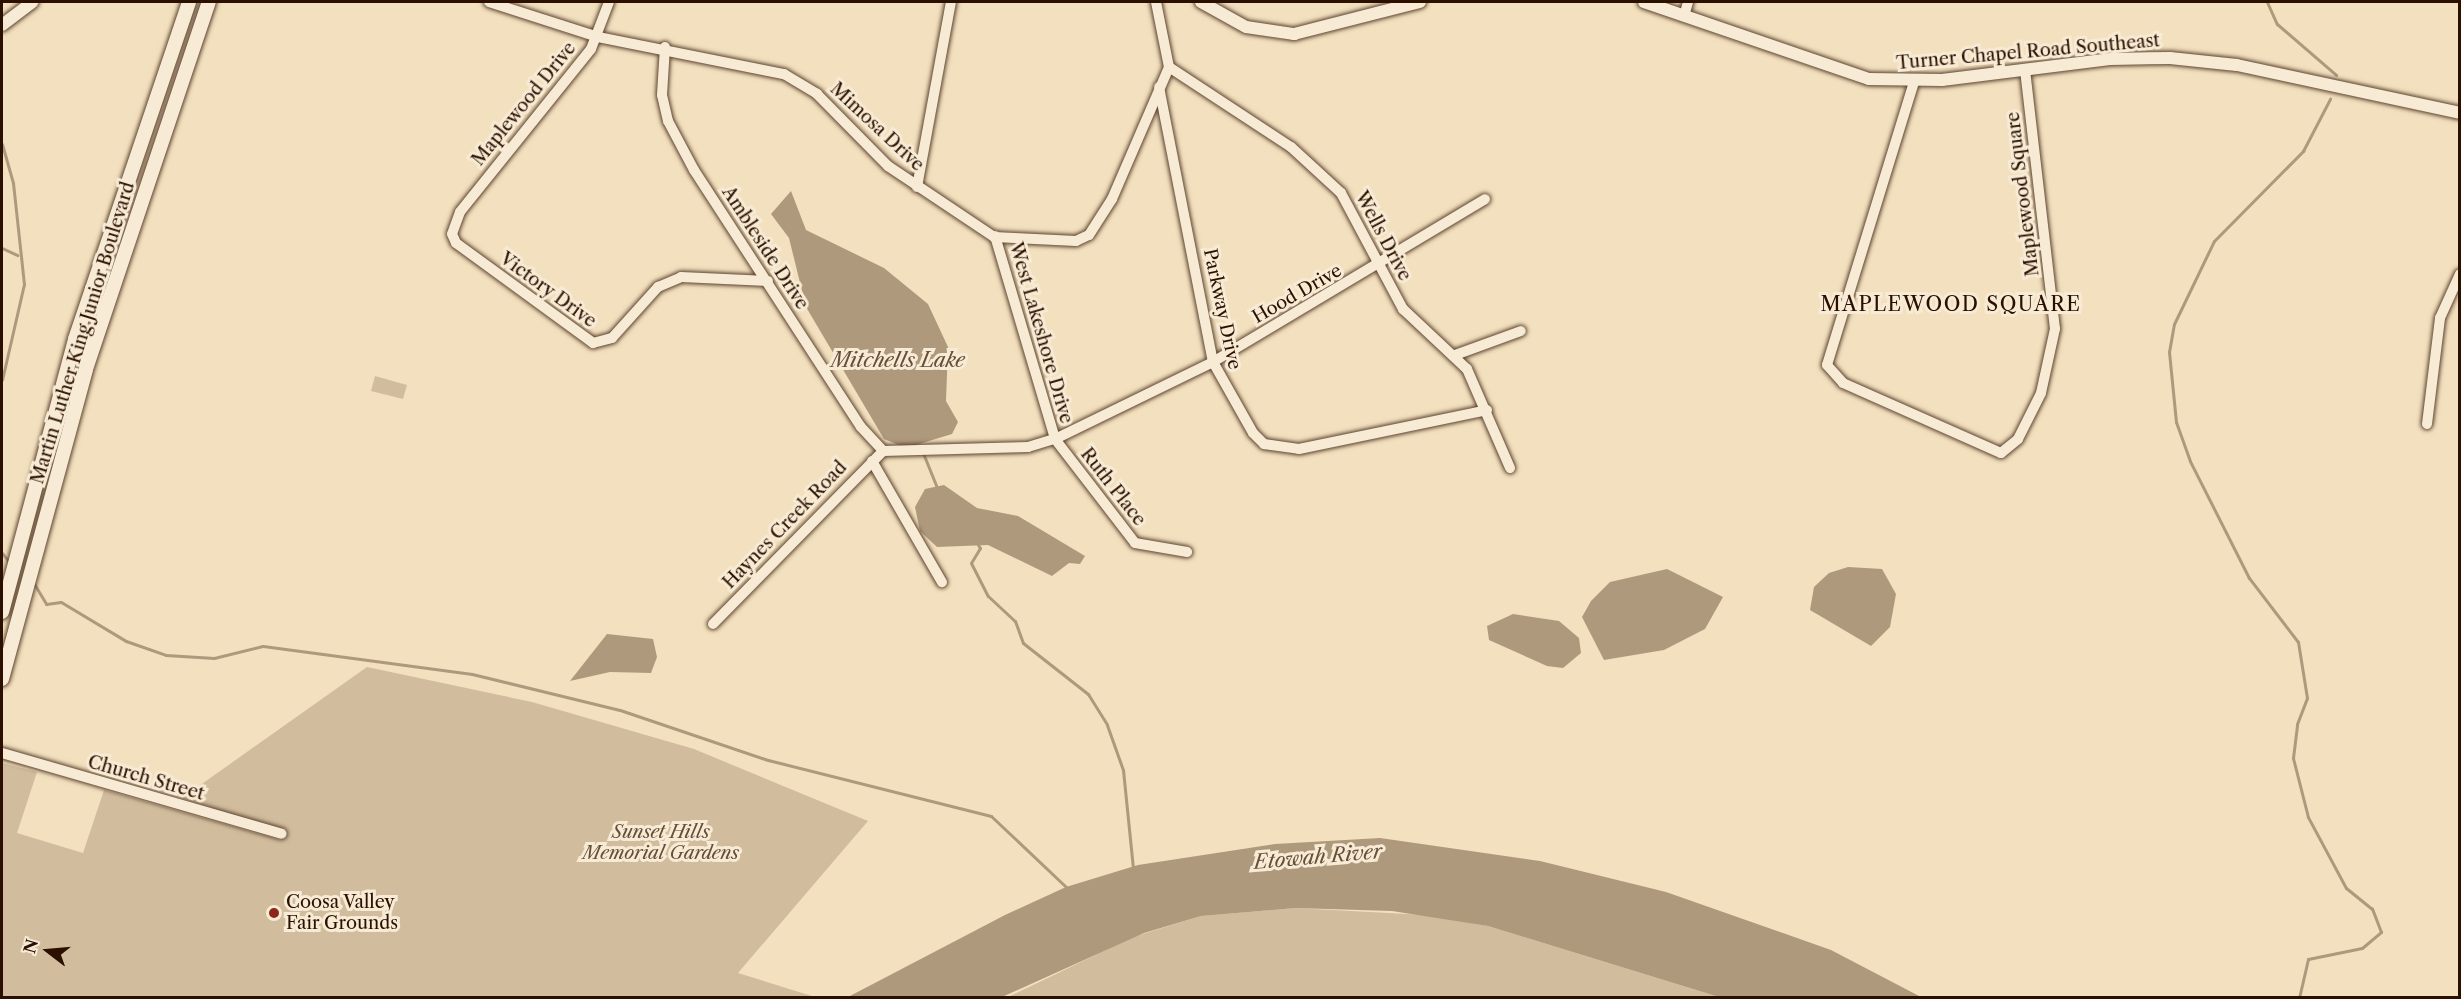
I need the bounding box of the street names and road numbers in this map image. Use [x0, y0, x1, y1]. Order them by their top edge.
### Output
street label: Turner Chapel Road Southeast [1895, 30, 2161, 74]
street label: Maplewood Drive [468, 38, 580, 170]
street label: Mimosa Drive [826, 78, 928, 176]
street label: Maplewood Square [2002, 110, 2044, 278]
street label: Martin Luther King Junior Boulevard [27, 179, 139, 487]
street label: Ambleside Drive [717, 182, 813, 314]
street label: Wells Drive [1350, 188, 1416, 284]
street label: West Lakeshore Drive [1005, 240, 1077, 426]
street label: Parkway Drive [1199, 246, 1245, 372]
street label: Victory Drive [495, 248, 601, 332]
street label: Hood Drive [1248, 260, 1346, 328]
street label: Ruth Place [1076, 444, 1150, 530]
street label: Haynes Creek Road [718, 457, 852, 593]
street label: Church Street [85, 751, 207, 805]

